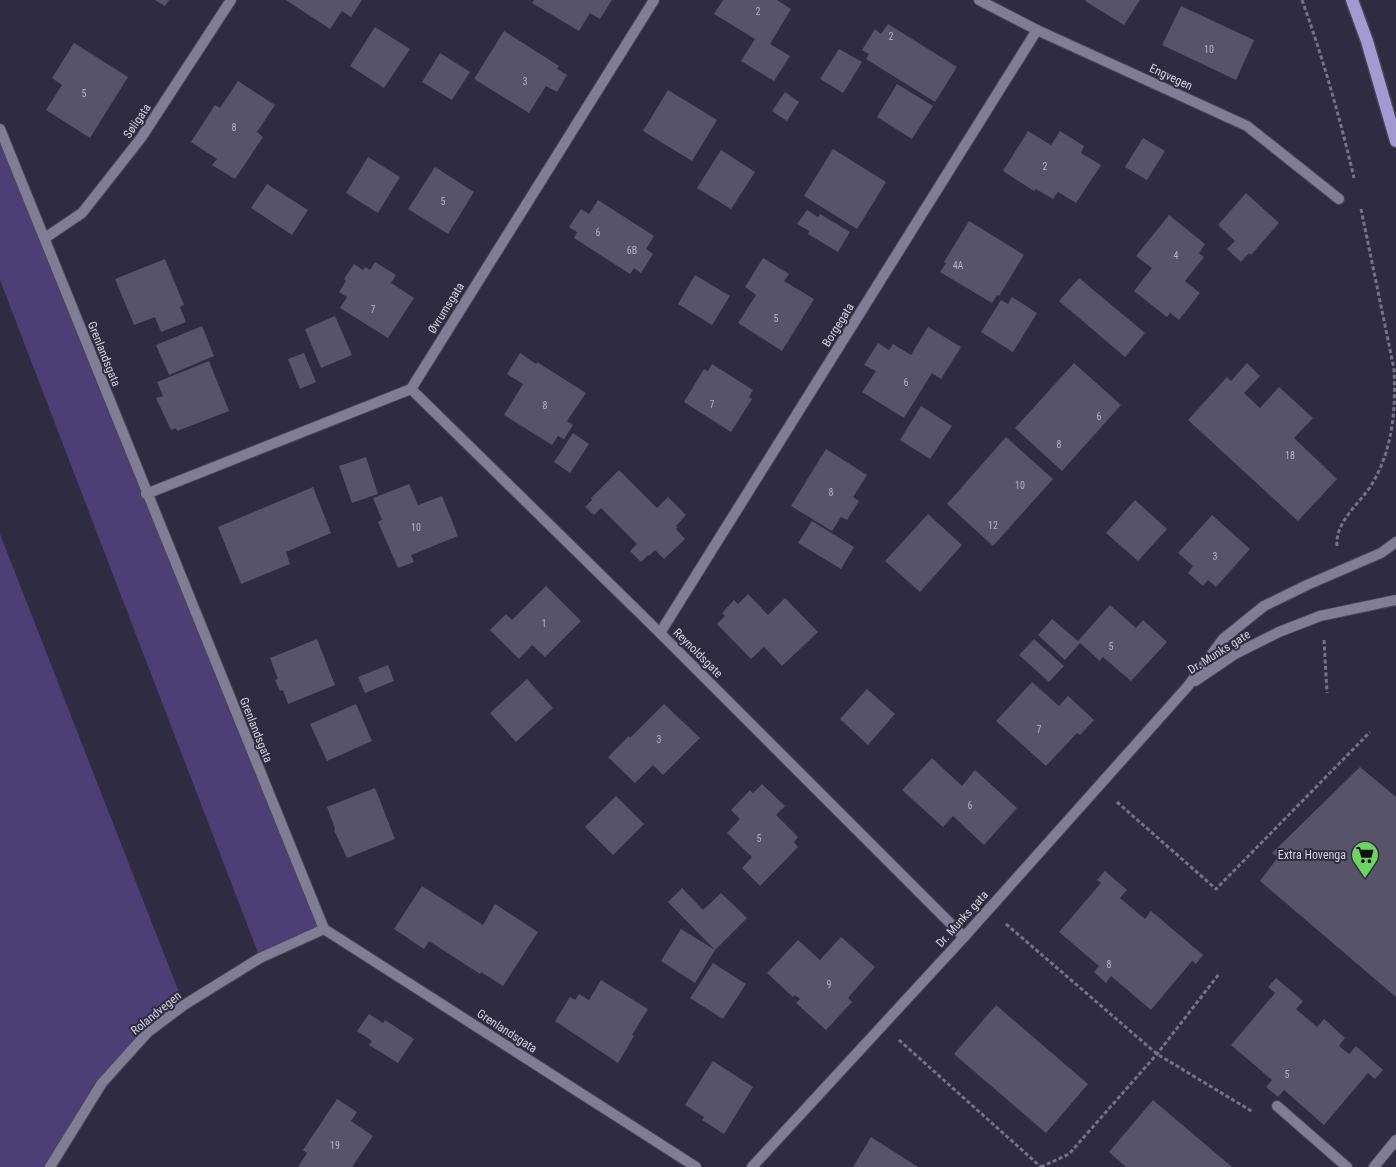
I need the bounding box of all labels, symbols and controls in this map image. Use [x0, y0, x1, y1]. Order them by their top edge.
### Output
house number: 2 [756, 6, 761, 17]
house number: 2 [889, 31, 894, 42]
house number: 10 [1204, 44, 1214, 55]
street label: Engvegen [1147, 61, 1195, 93]
house number: 3 [523, 76, 528, 87]
house number: 5 [82, 88, 87, 99]
street label: Søligata [120, 101, 154, 141]
house number: 8 [232, 122, 237, 133]
house number: 2 [1043, 161, 1048, 172]
house number: 5 [441, 196, 446, 207]
house number: 6 [596, 227, 601, 238]
house number: 6B [627, 245, 637, 256]
house number: 4 [1174, 250, 1179, 261]
house number: 4A [953, 260, 964, 271]
street label: Øvrumsgata [425, 280, 467, 336]
street label: Borgegata [819, 300, 857, 349]
house number: 7 [371, 304, 376, 315]
house number: 5 [774, 313, 779, 324]
street label: Grenlandsgata [85, 319, 123, 389]
house number: 6 [904, 377, 909, 388]
house number: 7 [710, 399, 715, 410]
house number: 8 [543, 400, 548, 411]
house number: 6 [1097, 411, 1102, 422]
house number: 8 [1057, 439, 1062, 450]
house number: 18 [1285, 450, 1295, 461]
house number: 10 [1015, 480, 1025, 491]
house number: 8 [829, 487, 834, 498]
house number: 12 [988, 520, 998, 531]
house number: 10 [411, 522, 421, 533]
house number: 3 [1213, 551, 1218, 562]
house number: 1 [542, 618, 546, 629]
street label: Reynoldsgate [671, 626, 726, 681]
street label: Dr. Munks gate [1185, 627, 1253, 677]
house number: 5 [1109, 641, 1114, 652]
street label: Grenlandsgata [237, 695, 275, 765]
house number: 7 [1037, 724, 1042, 735]
house number: 3 [657, 734, 662, 745]
house number: 6 [968, 800, 973, 811]
house number: 5 [757, 833, 762, 844]
supermarket icon: Extra Hovenga [1350, 840, 1380, 879]
place label: Extra Hovenga [1278, 848, 1346, 862]
street label: Dr. Munks gata [933, 888, 991, 950]
house number: 8 [1107, 959, 1112, 970]
house number: 9 [827, 979, 832, 990]
street label: Rolandvegen [128, 988, 184, 1038]
street label: Grenlandsgata [474, 1006, 540, 1056]
house number: 5 [1285, 1069, 1290, 1080]
house number: 19 [330, 1140, 340, 1151]

